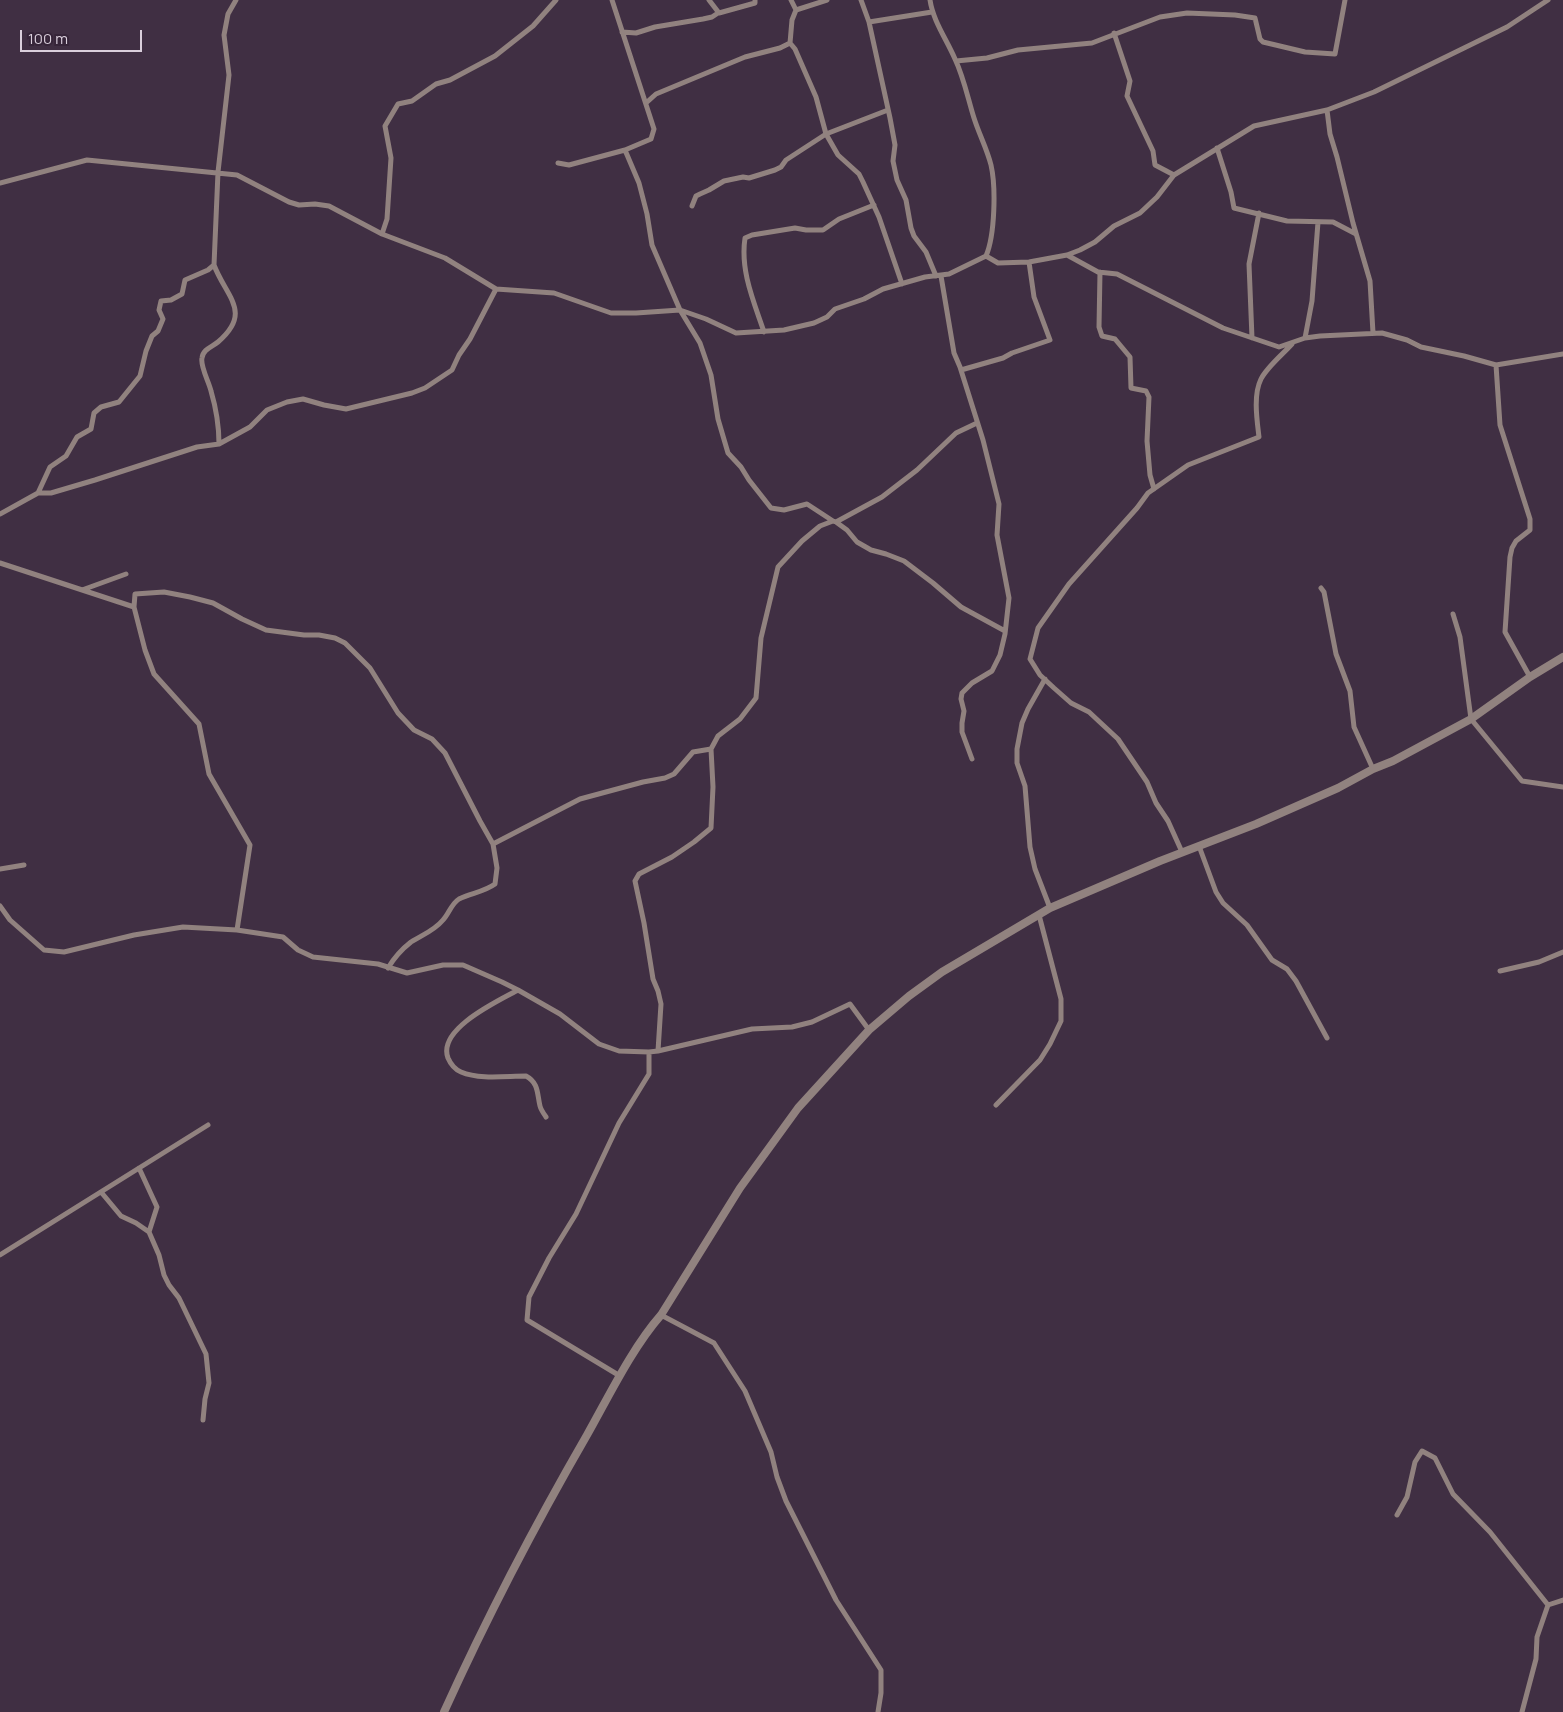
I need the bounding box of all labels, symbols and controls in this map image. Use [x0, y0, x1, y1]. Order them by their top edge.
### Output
scale bar [22, 20, 145, 52]
text: 100 m [28, 28, 68, 49]

